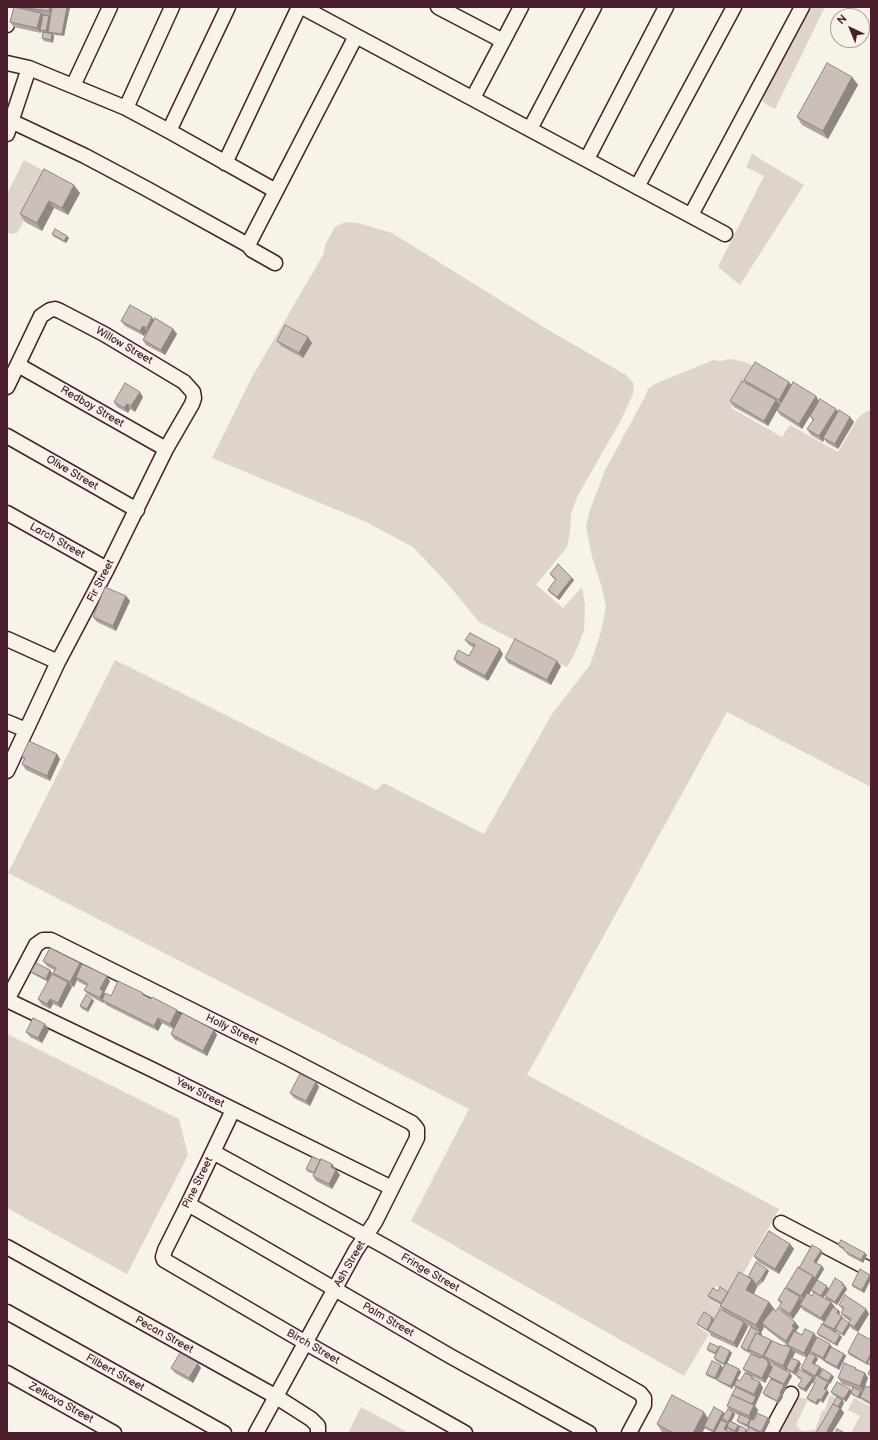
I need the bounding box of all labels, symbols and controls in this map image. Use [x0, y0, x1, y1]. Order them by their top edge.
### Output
north arrow [830, 8, 870, 48]
text: N [835, 12, 849, 27]
street label: Willow Street [93, 324, 155, 368]
street label: Redbay Street [58, 383, 126, 431]
street label: Olive Street [44, 453, 100, 493]
street label: Larch Street [27, 520, 87, 562]
street label: Fir Street [85, 557, 117, 605]
street label: Holly Street [203, 1011, 261, 1049]
street label: Yew Street [174, 1075, 226, 1111]
street label: Pine Street [180, 1155, 216, 1211]
street label: Ash Street [332, 1239, 368, 1289]
street label: Fringe Street [398, 1251, 462, 1295]
street label: Palm Street [360, 1300, 416, 1340]
street label: Pecan Street [133, 1314, 195, 1356]
street label: Birch Street [284, 1327, 342, 1367]
street label: Filbert Street [83, 1351, 147, 1395]
street label: Zelkova Street [26, 1380, 96, 1426]

